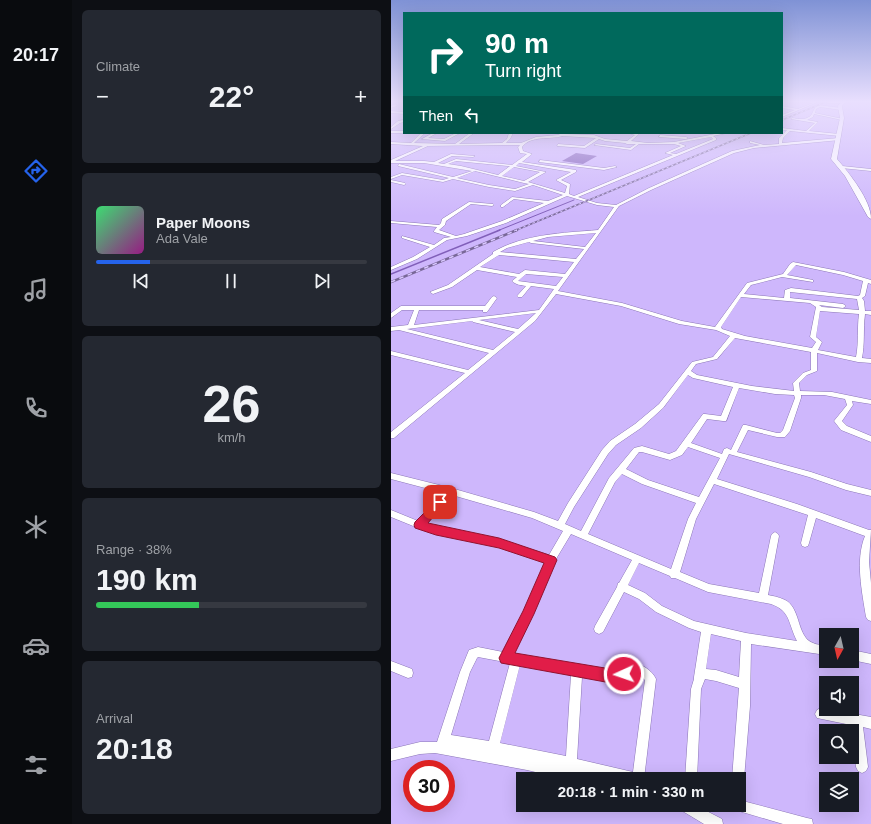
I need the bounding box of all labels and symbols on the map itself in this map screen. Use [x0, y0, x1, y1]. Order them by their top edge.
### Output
pin [423, 485, 457, 519]
north arrow [819, 628, 859, 668]
position arrow [603, 653, 645, 695]
speed limit sign: 30 [403, 760, 455, 812]

